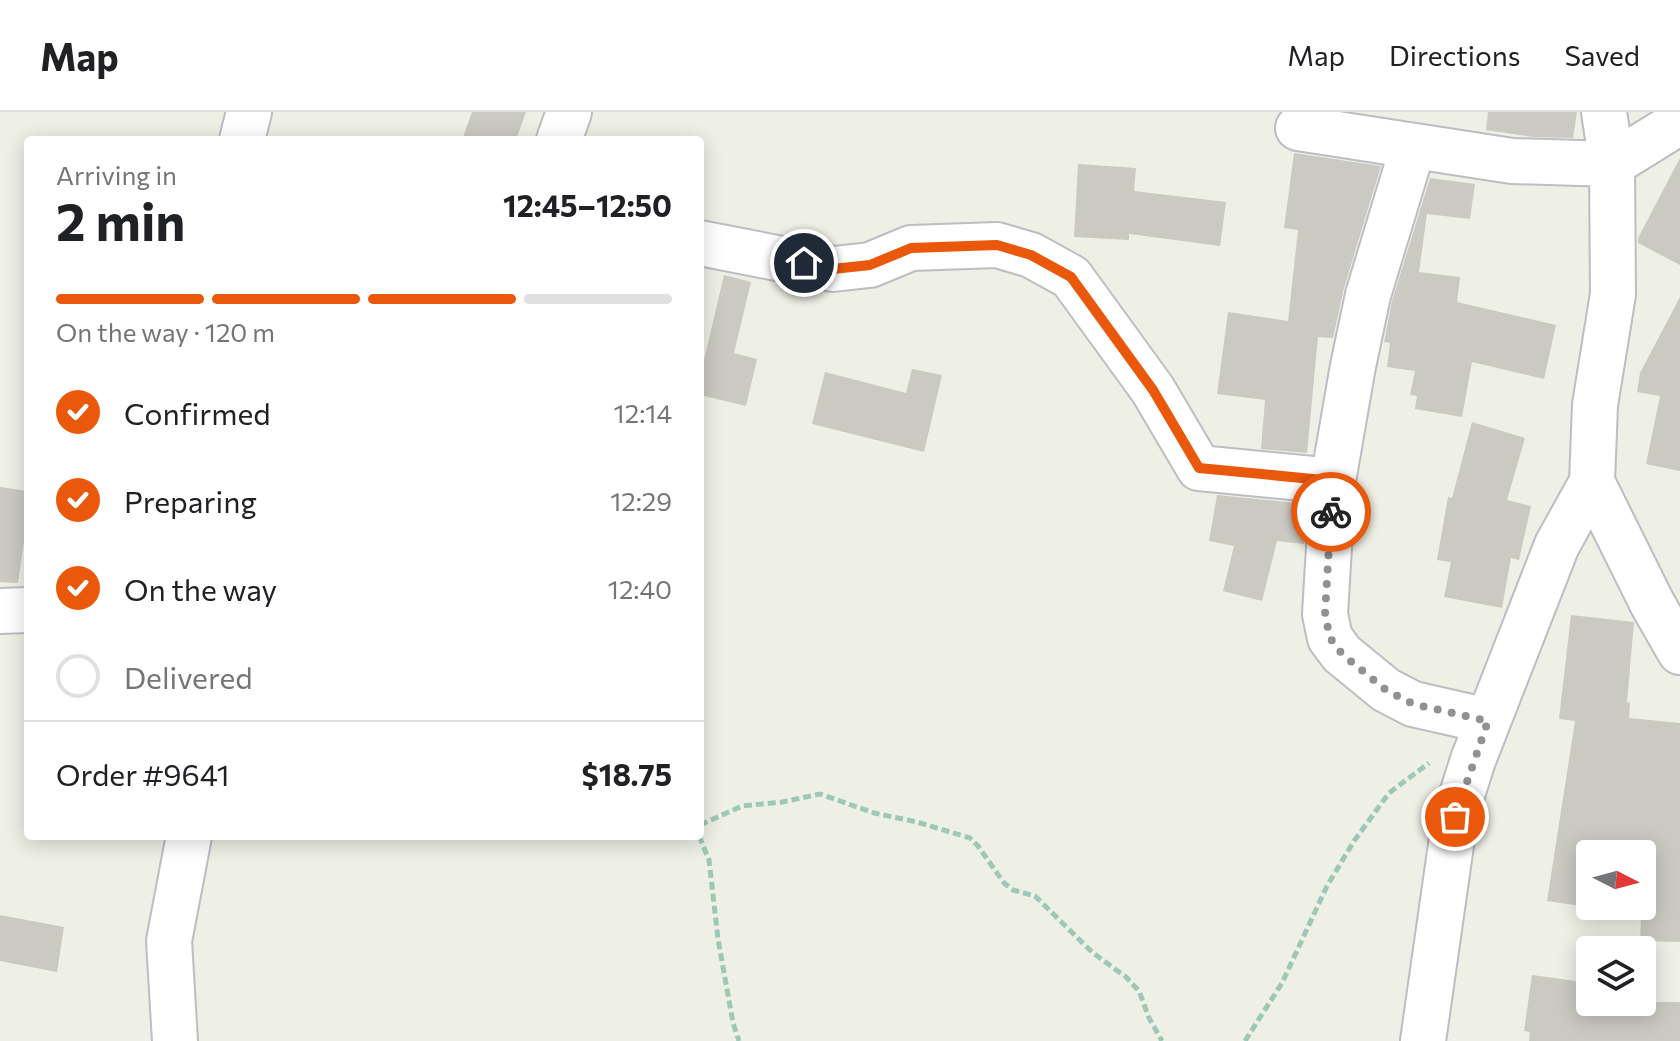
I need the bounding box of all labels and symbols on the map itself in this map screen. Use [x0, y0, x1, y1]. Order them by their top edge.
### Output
pin [770, 229, 838, 297]
courier [1291, 472, 1371, 552]
pin [1421, 783, 1489, 851]
north arrow [1576, 840, 1656, 920]

